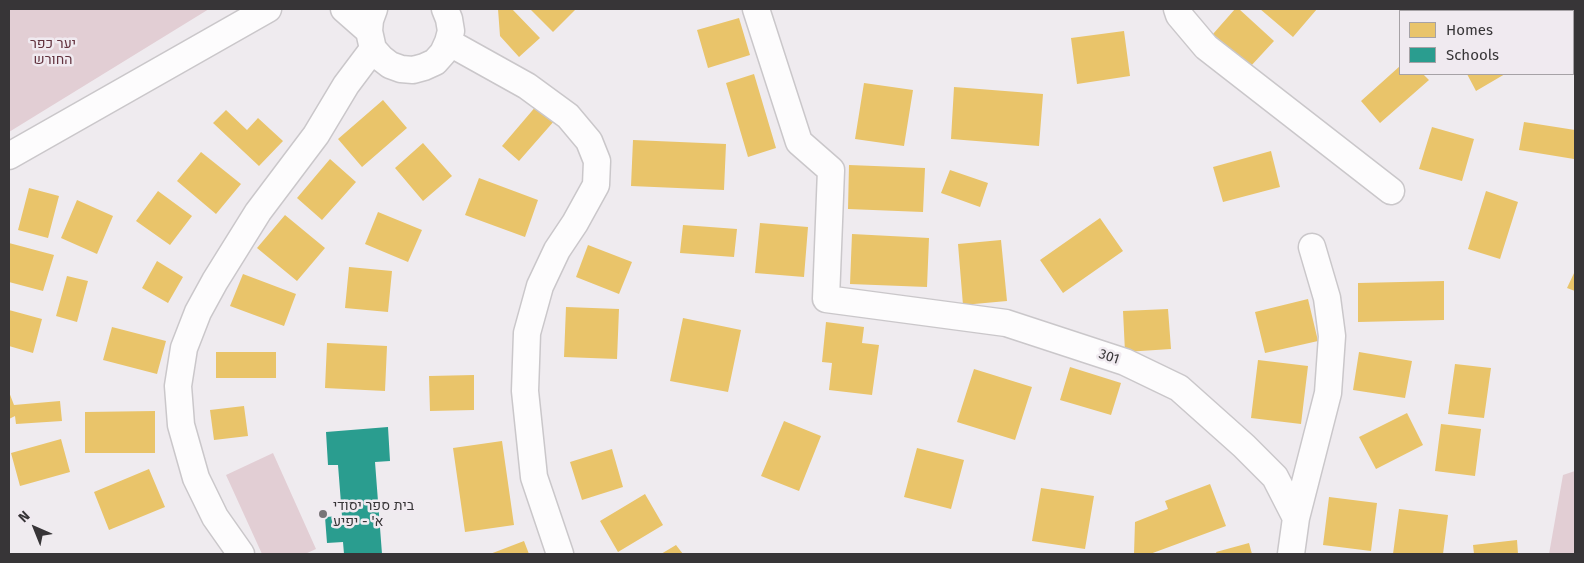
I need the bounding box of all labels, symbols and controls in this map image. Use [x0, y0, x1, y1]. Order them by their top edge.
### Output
legend [1399, 10, 1574, 75]
text: Homes [1446, 21, 1493, 39]
park label: יער כפר החורש [30, 36, 76, 68]
text: Schools [1446, 46, 1499, 64]
street label: 301 [1097, 346, 1121, 368]
place label: בית ספר יסודי א' - יפיע [333, 498, 414, 530]
north arrow [10, 503, 60, 553]
text: N [15, 508, 33, 526]
marker: בית ספר יסודי א' - יפיע [317, 508, 329, 520]

